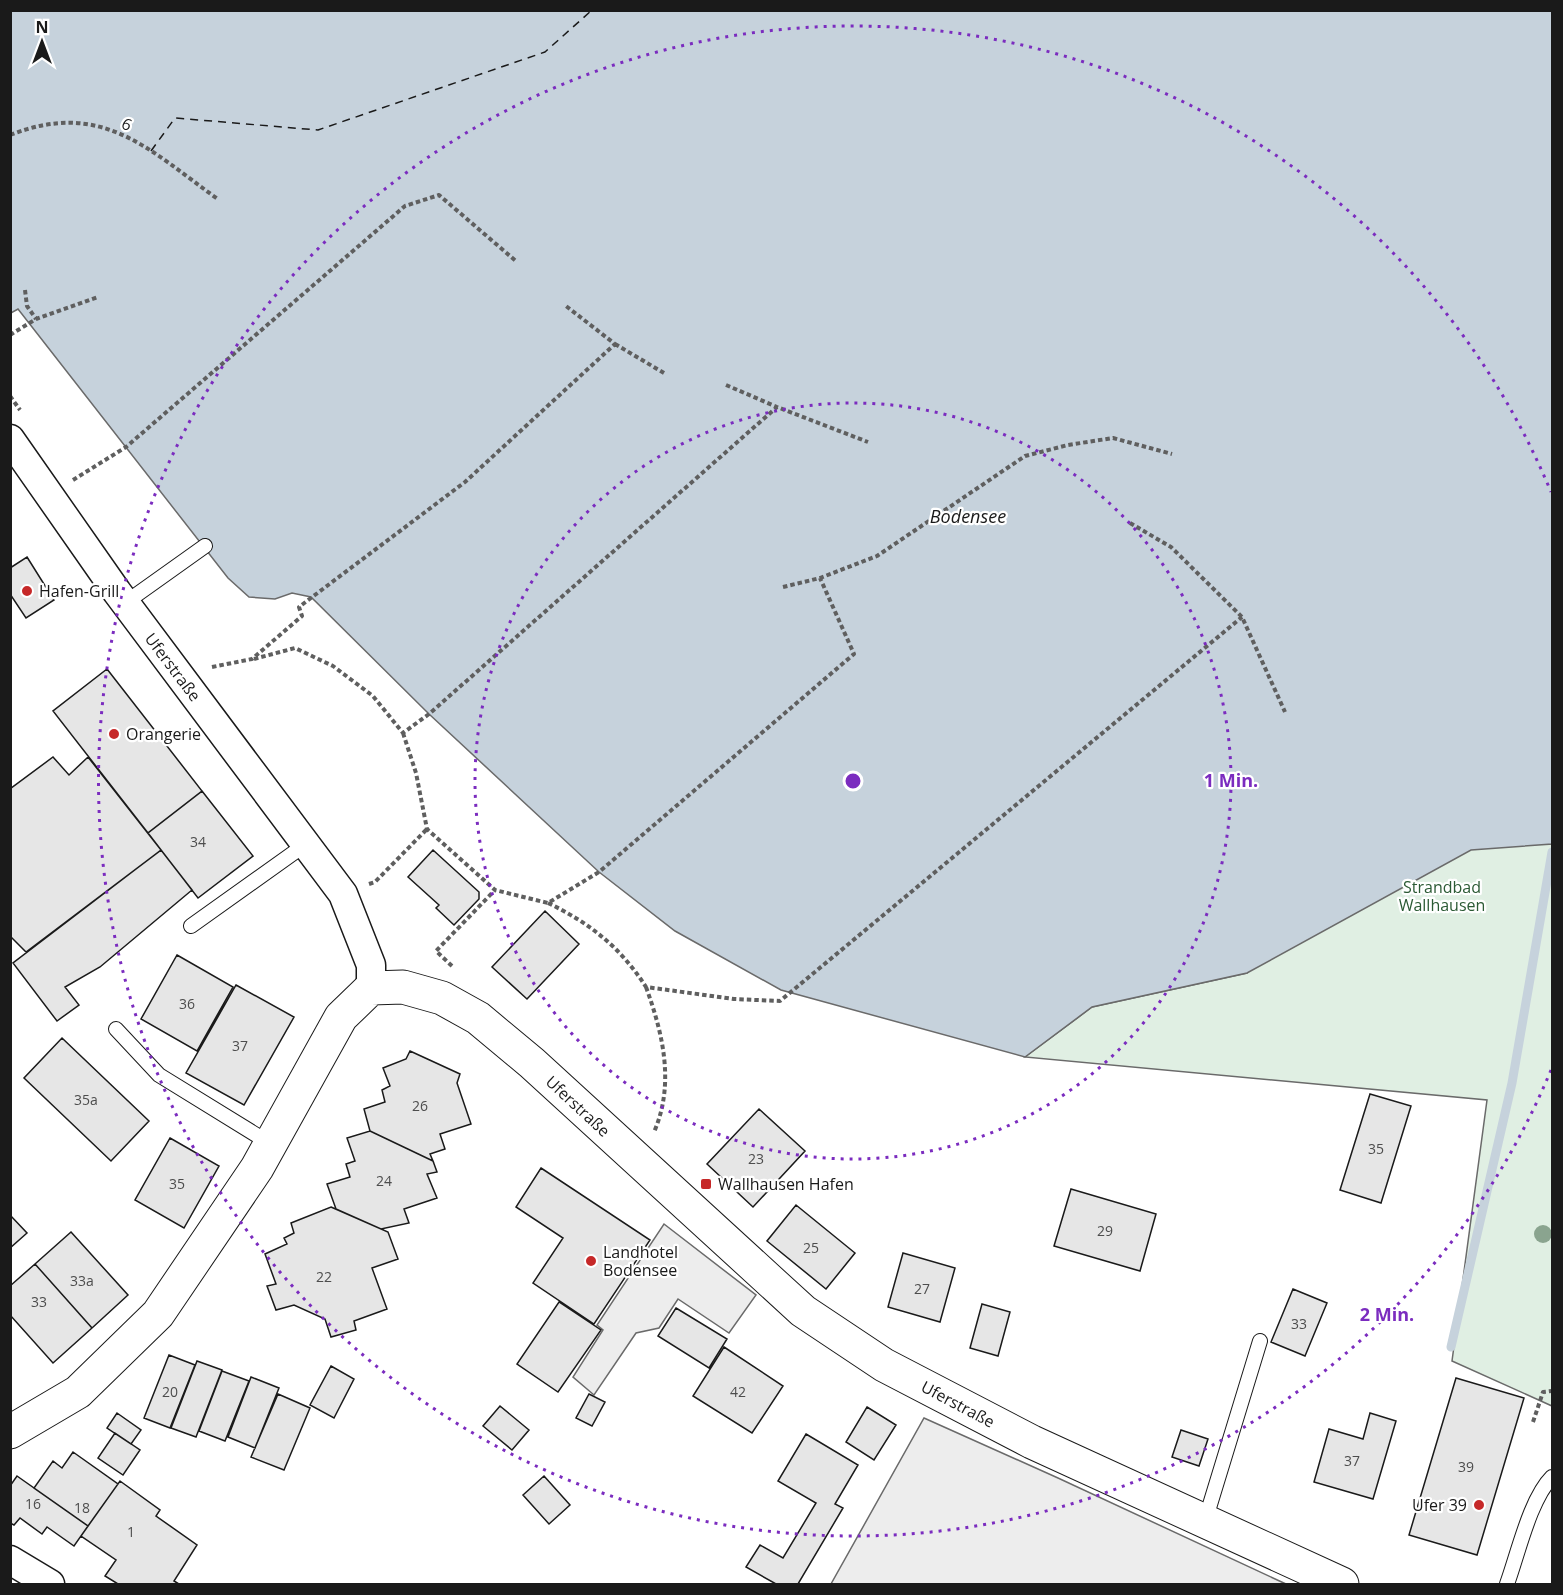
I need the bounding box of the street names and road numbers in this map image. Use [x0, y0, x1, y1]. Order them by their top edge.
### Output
street label: 6 [118, 112, 136, 136]
street label: Uferstraße [140, 628, 206, 706]
street label: Uferstraße [541, 1071, 615, 1141]
street label: Uferstraße [917, 1375, 999, 1433]

